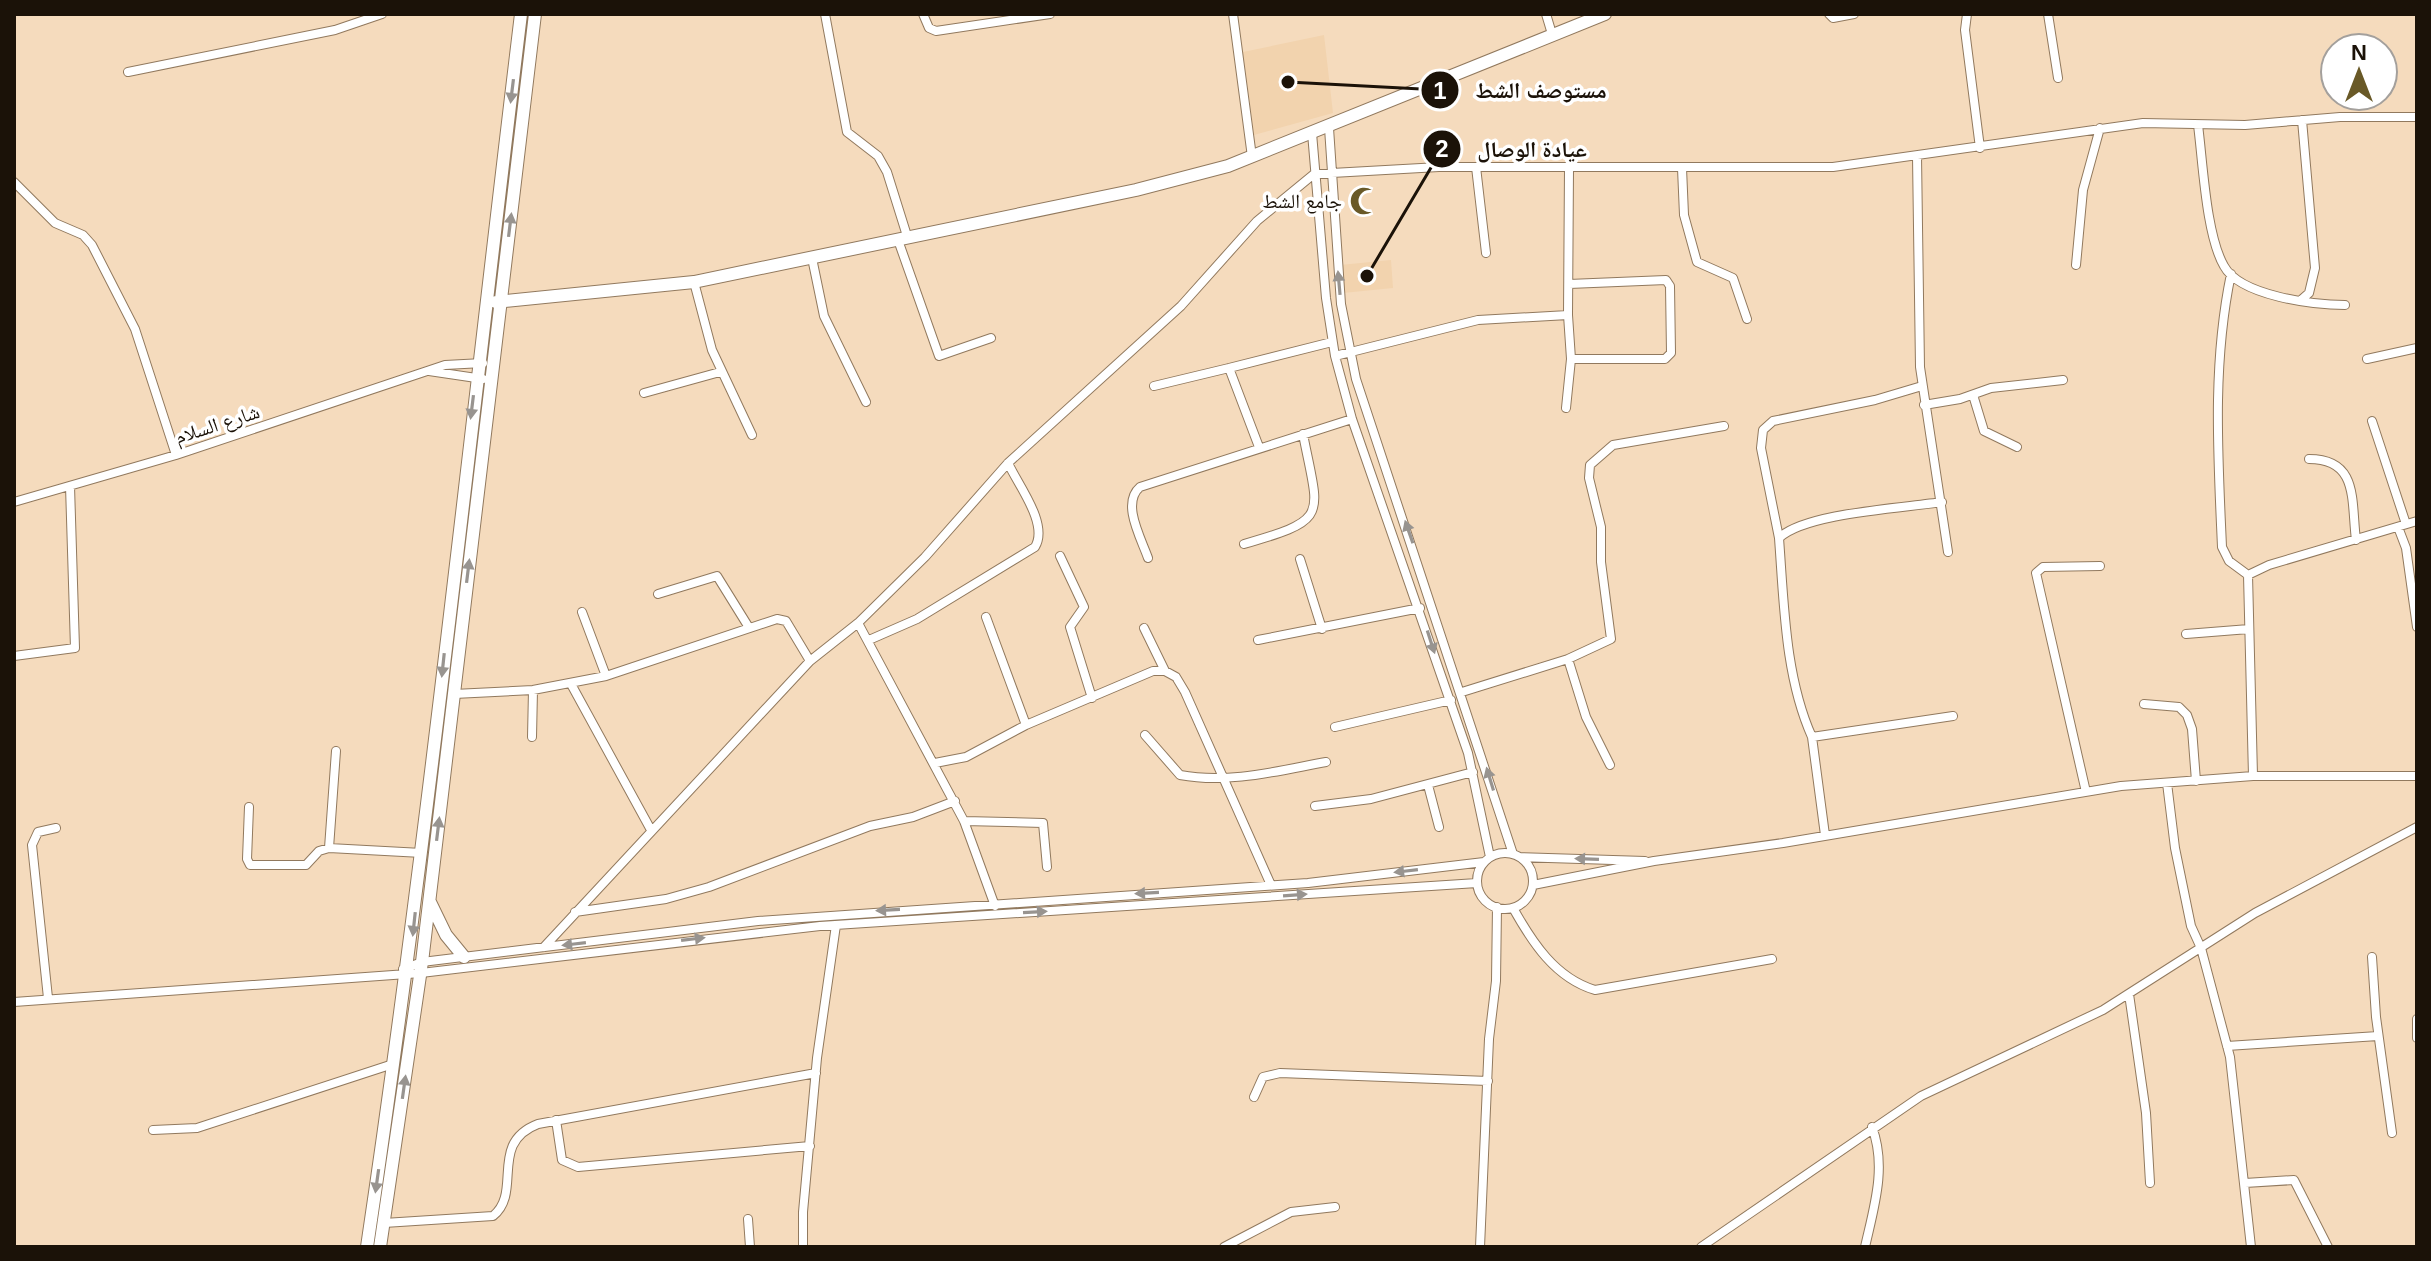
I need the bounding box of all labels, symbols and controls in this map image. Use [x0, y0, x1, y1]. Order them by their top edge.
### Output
north arrow [2319, 32, 2399, 112]
text: N [2351, 40, 2367, 65]
callout: مستوصف الشط [1420, 67, 1623, 113]
text: 1 [1433, 77, 1447, 104]
text: مستوصف الشط [1475, 78, 1607, 103]
one-way arrow [505, 79, 518, 104]
callout: عيادة الوصال [1422, 126, 1603, 172]
text: 2 [1435, 135, 1449, 162]
text: عيادة الوصال [1477, 137, 1587, 163]
mosque icon: جامع الشط [1349, 186, 1379, 216]
place label: جامع الشط [1262, 190, 1342, 214]
one-way arrow [504, 212, 517, 237]
one-way arrow [1332, 270, 1345, 295]
one-way arrow [466, 395, 479, 420]
street label: شارع السلام [172, 400, 263, 451]
one-way arrow [1402, 520, 1414, 544]
one-way arrow [462, 558, 475, 583]
one-way arrow [1426, 630, 1438, 654]
one-way arrow [436, 653, 449, 678]
one-way arrow [1483, 767, 1496, 791]
one-way arrow [431, 816, 444, 841]
one-way arrow [1574, 852, 1599, 865]
one-way arrow [1393, 865, 1418, 878]
one-way arrow [1134, 886, 1159, 899]
one-way arrow [1283, 888, 1308, 901]
one-way arrow [875, 904, 900, 917]
one-way arrow [1023, 905, 1048, 918]
one-way arrow [407, 912, 420, 937]
one-way arrow [680, 933, 705, 946]
one-way arrow [561, 938, 586, 951]
one-way arrow [398, 1074, 411, 1099]
one-way arrow [370, 1169, 383, 1194]

